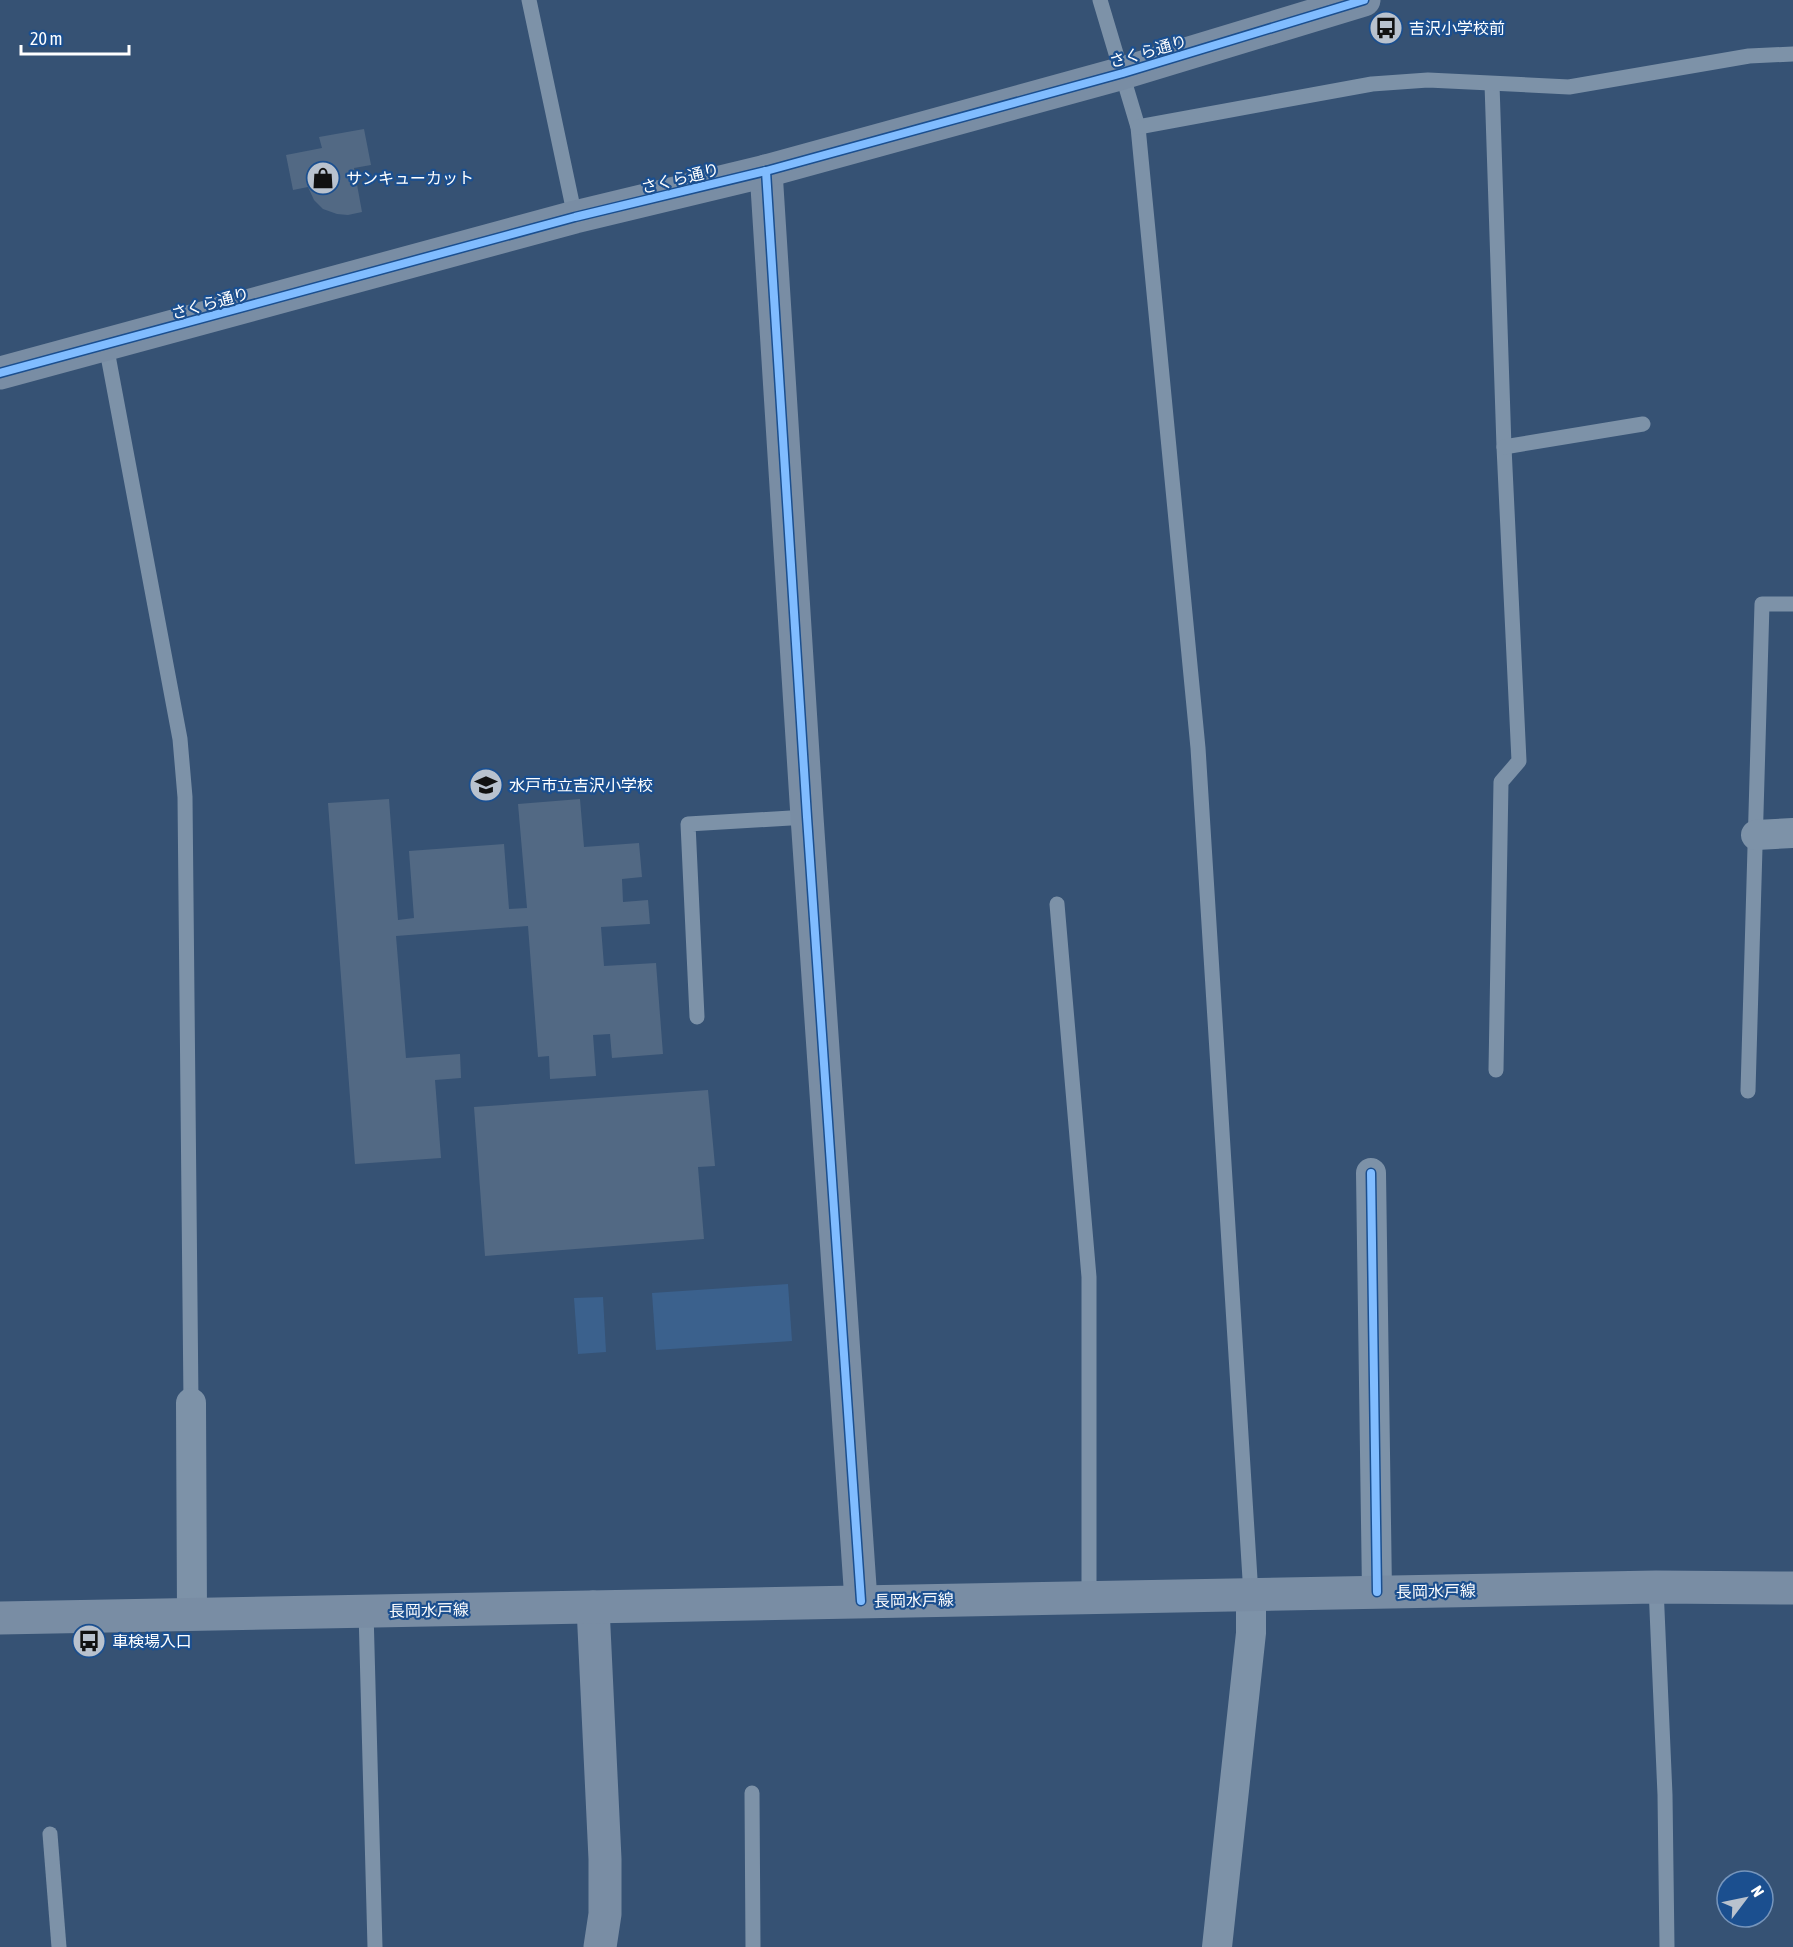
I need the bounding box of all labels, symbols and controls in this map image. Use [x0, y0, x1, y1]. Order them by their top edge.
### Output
bus stop icon: 吉沢小学校前 [1368, 10, 1404, 46]
scale bar [21, 18, 129, 56]
place label: 吉沢小学校前 [1409, 19, 1505, 37]
text: 20 m [30, 28, 62, 49]
street label: さくら通り [1107, 31, 1189, 71]
shop icon: サンキューカット [305, 160, 341, 196]
street label: さくら通り [639, 160, 721, 196]
place label: サンキューカット [346, 169, 474, 187]
street label: さくら通り [169, 284, 251, 322]
school or university icon: 水戸市立吉沢小学校 [468, 767, 504, 803]
place label: 水戸市立吉沢小学校 [509, 776, 653, 794]
street label: 長岡水戸線 [1396, 1581, 1476, 1601]
street label: 長岡水戸線 [874, 1590, 954, 1610]
street label: 長岡水戸線 [389, 1600, 469, 1620]
bus stop icon: 車検場入口 [71, 1623, 107, 1659]
place label: 車検場入口 [112, 1632, 192, 1650]
north arrow [1715, 1869, 1775, 1929]
text: N [1748, 1882, 1768, 1900]

